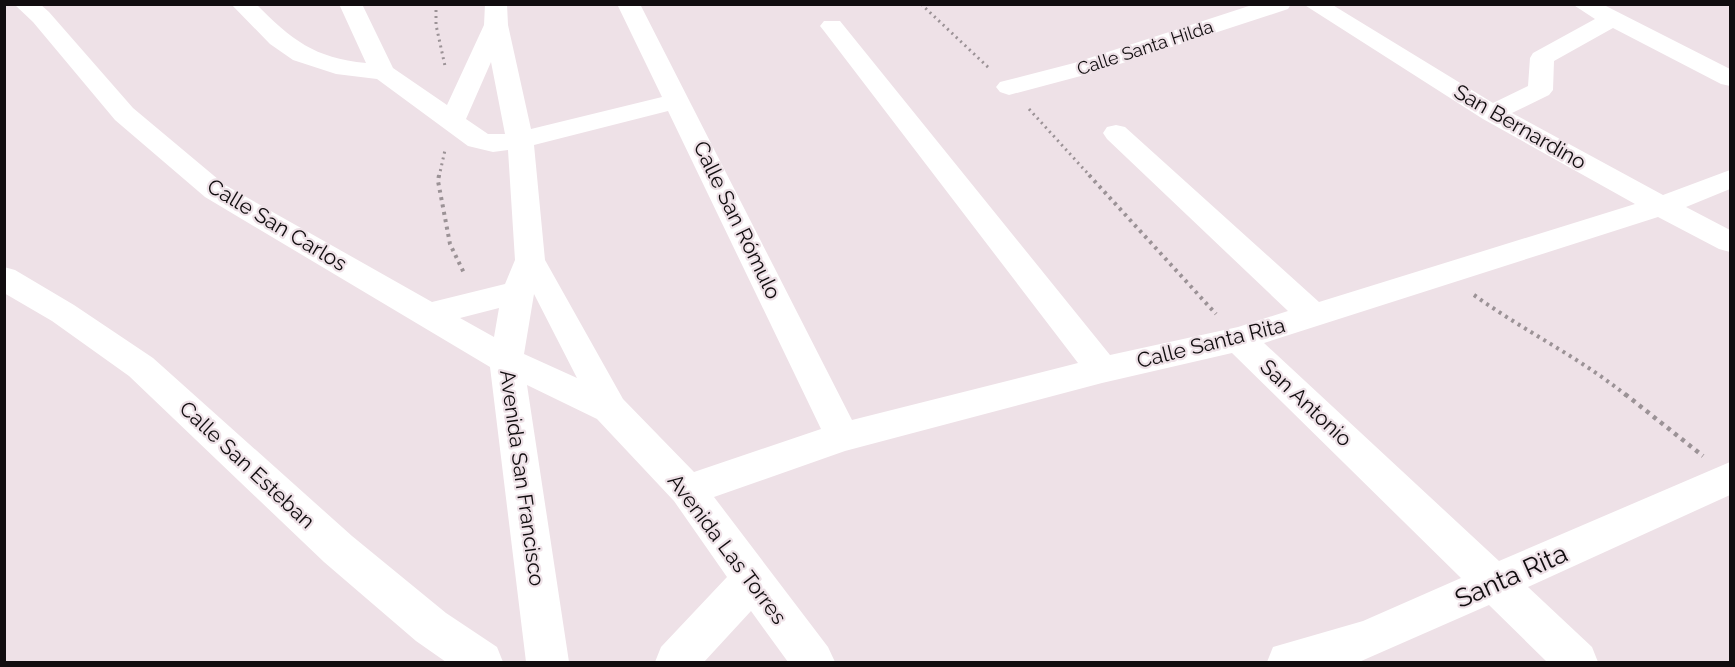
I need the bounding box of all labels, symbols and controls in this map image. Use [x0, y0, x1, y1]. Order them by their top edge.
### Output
street label: Calle Santa Hilda [1074, 16, 1216, 79]
street label: San Bernardino [1450, 79, 1591, 175]
street label: Calle San Rómulo [688, 137, 787, 303]
street label: Calle San Carlos [203, 173, 352, 276]
street label: Calle Santa Rita [1134, 312, 1288, 373]
street label: San Antonio [1255, 354, 1357, 451]
street label: Avenida San Francisco [495, 368, 550, 588]
street label: Calle San Esteban [175, 396, 320, 534]
street label: Avenida Las Torres [663, 469, 792, 629]
street label: Santa Rita [1450, 538, 1572, 614]

